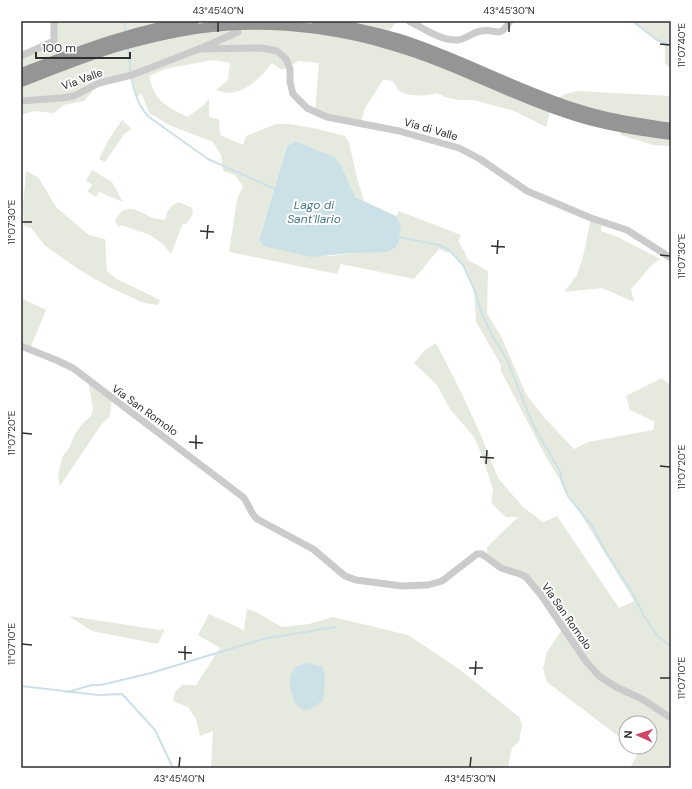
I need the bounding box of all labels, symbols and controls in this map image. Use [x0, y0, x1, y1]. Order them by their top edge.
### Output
text: 43°45'40"N [192, 4, 244, 17]
text: 43°45'30"N [483, 4, 535, 17]
text: 11°07'40"E [675, 22, 688, 67]
scale bar [36, 34, 130, 60]
text: 100 m [42, 40, 76, 56]
street label: Via Valle [59, 65, 105, 93]
street label: Via di Valle [403, 115, 459, 143]
water label: Lago di Sant'Ilario [287, 197, 341, 227]
text: 11°07'30"E [5, 199, 18, 244]
text: 11°07'30"E [675, 233, 688, 278]
street label: Via San Romolo [109, 381, 181, 439]
text: 11°07'20"E [5, 410, 18, 455]
text: 11°07'20"E [675, 444, 688, 489]
street label: Via San Romolo [539, 580, 595, 652]
text: 11°07'10"E [5, 623, 18, 665]
text: 11°07'10"E [675, 657, 688, 699]
north arrow [618, 715, 658, 755]
text: N [621, 730, 635, 739]
text: 43°45'40"N [153, 772, 205, 785]
text: 43°45'30"N [444, 772, 496, 785]

